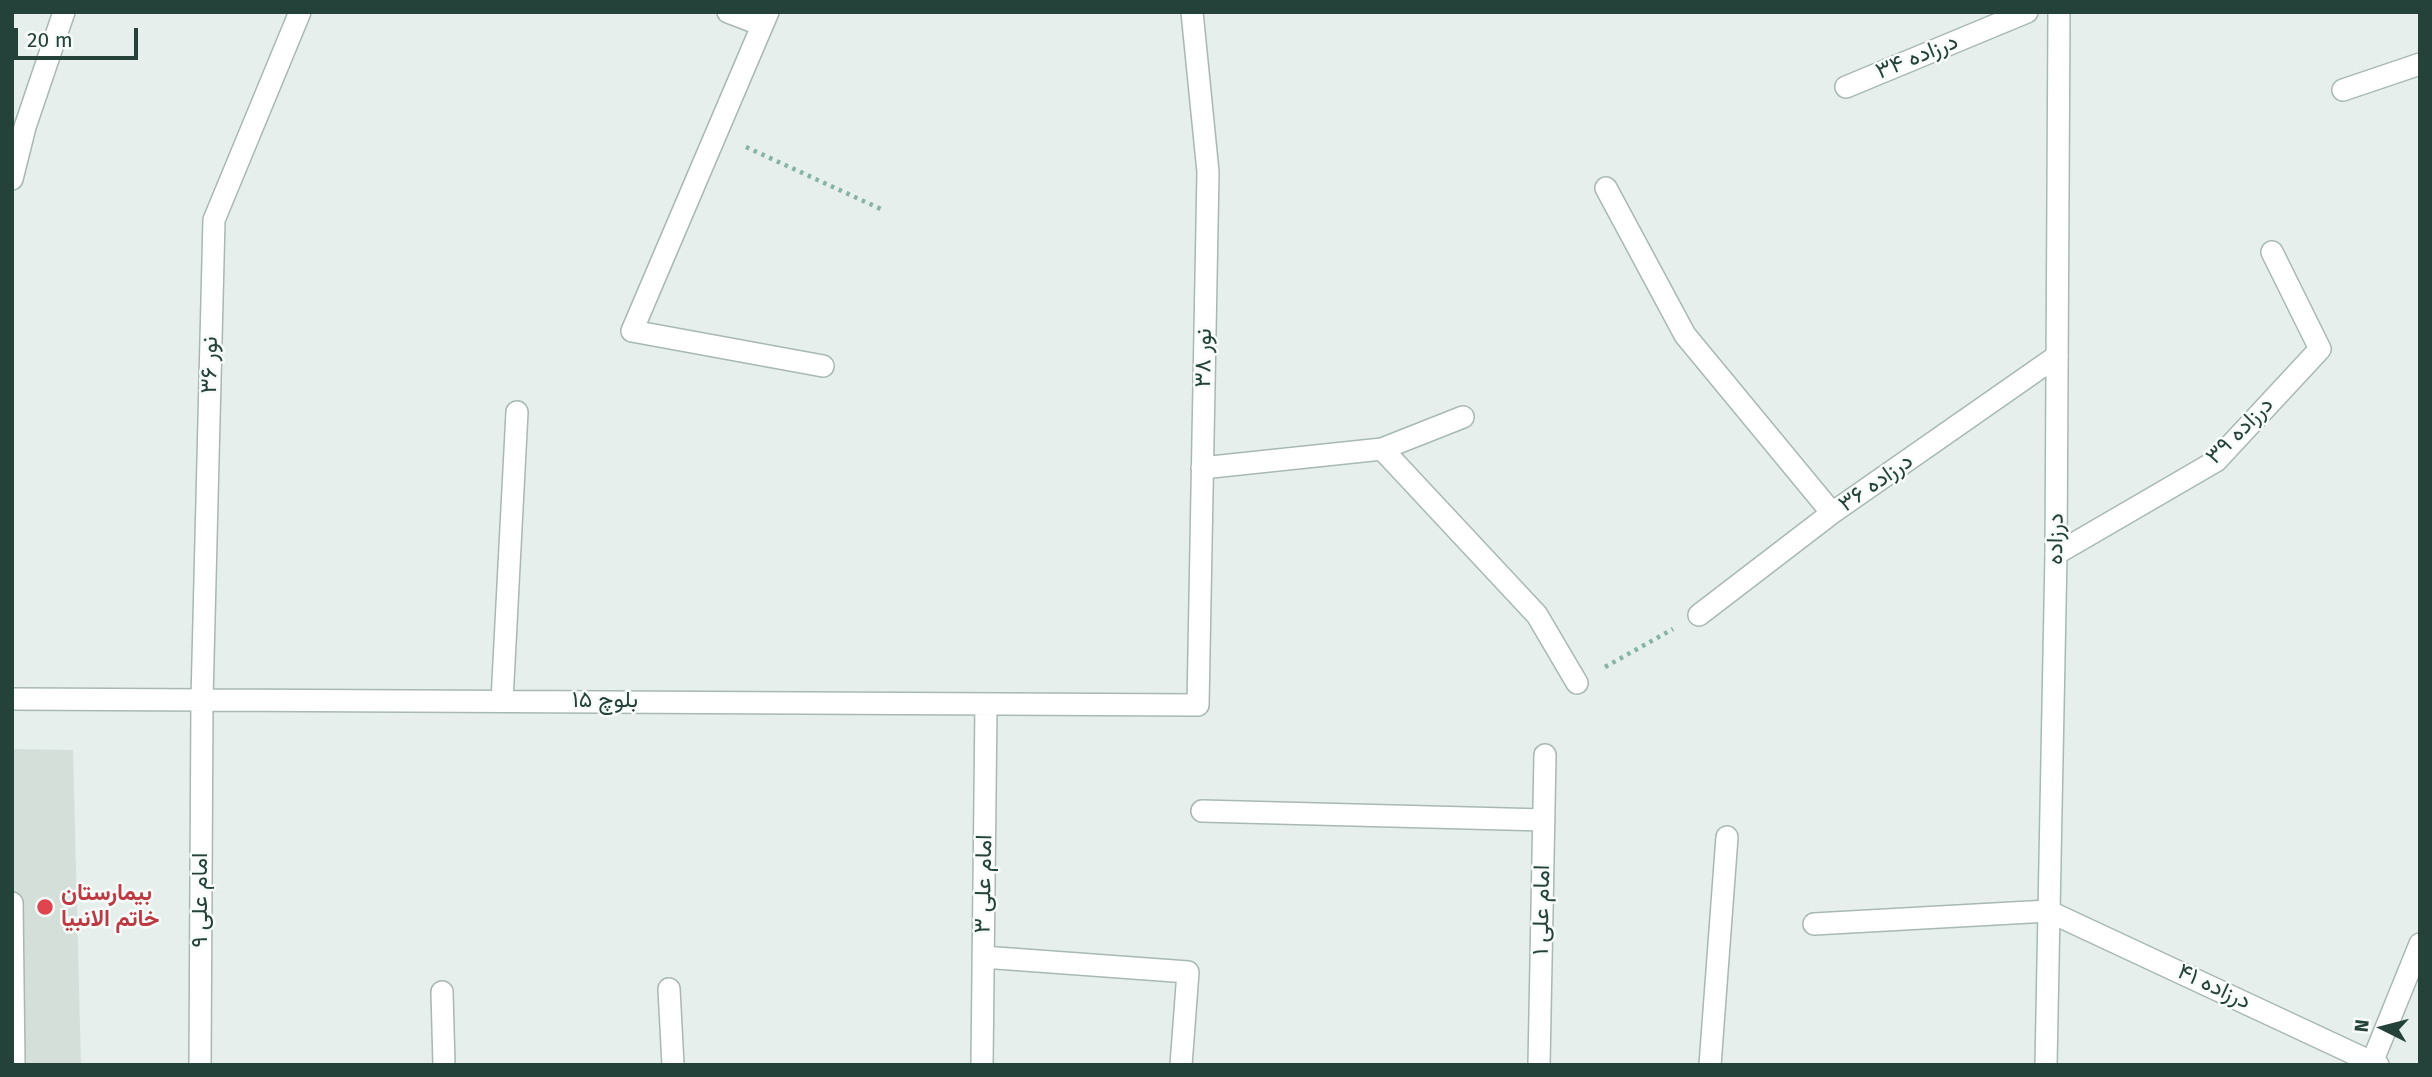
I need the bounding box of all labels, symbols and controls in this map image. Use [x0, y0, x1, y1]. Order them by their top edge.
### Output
scale bar [18, 14, 142, 58]
text: 20 m [27, 27, 73, 53]
street label: درزاده ۳۴ [1872, 28, 1962, 86]
street label: نور ۳۸ [1190, 328, 1218, 388]
street label: نور ۳۶ [196, 336, 224, 394]
street label: درزاده ۳۹ [2200, 391, 2280, 471]
street label: درزاده ۳۶ [1834, 448, 1918, 518]
street label: درزاده [2042, 513, 2070, 565]
street label: بلوچ ۱۵ [572, 687, 638, 715]
street label: امام علی ۳ [969, 834, 999, 934]
street label: امام علی ۹ [187, 853, 215, 947]
street label: امام علی ۱ [1527, 865, 1557, 955]
place label: بیمارستان خاتم الانبیا [61, 880, 159, 934]
marker: بیمارستان خاتم الانبیا [35, 897, 55, 917]
street label: درزاده ۴۱ [2173, 958, 2255, 1016]
north arrow [2348, 993, 2418, 1063]
text: N [2350, 1018, 2374, 1033]

